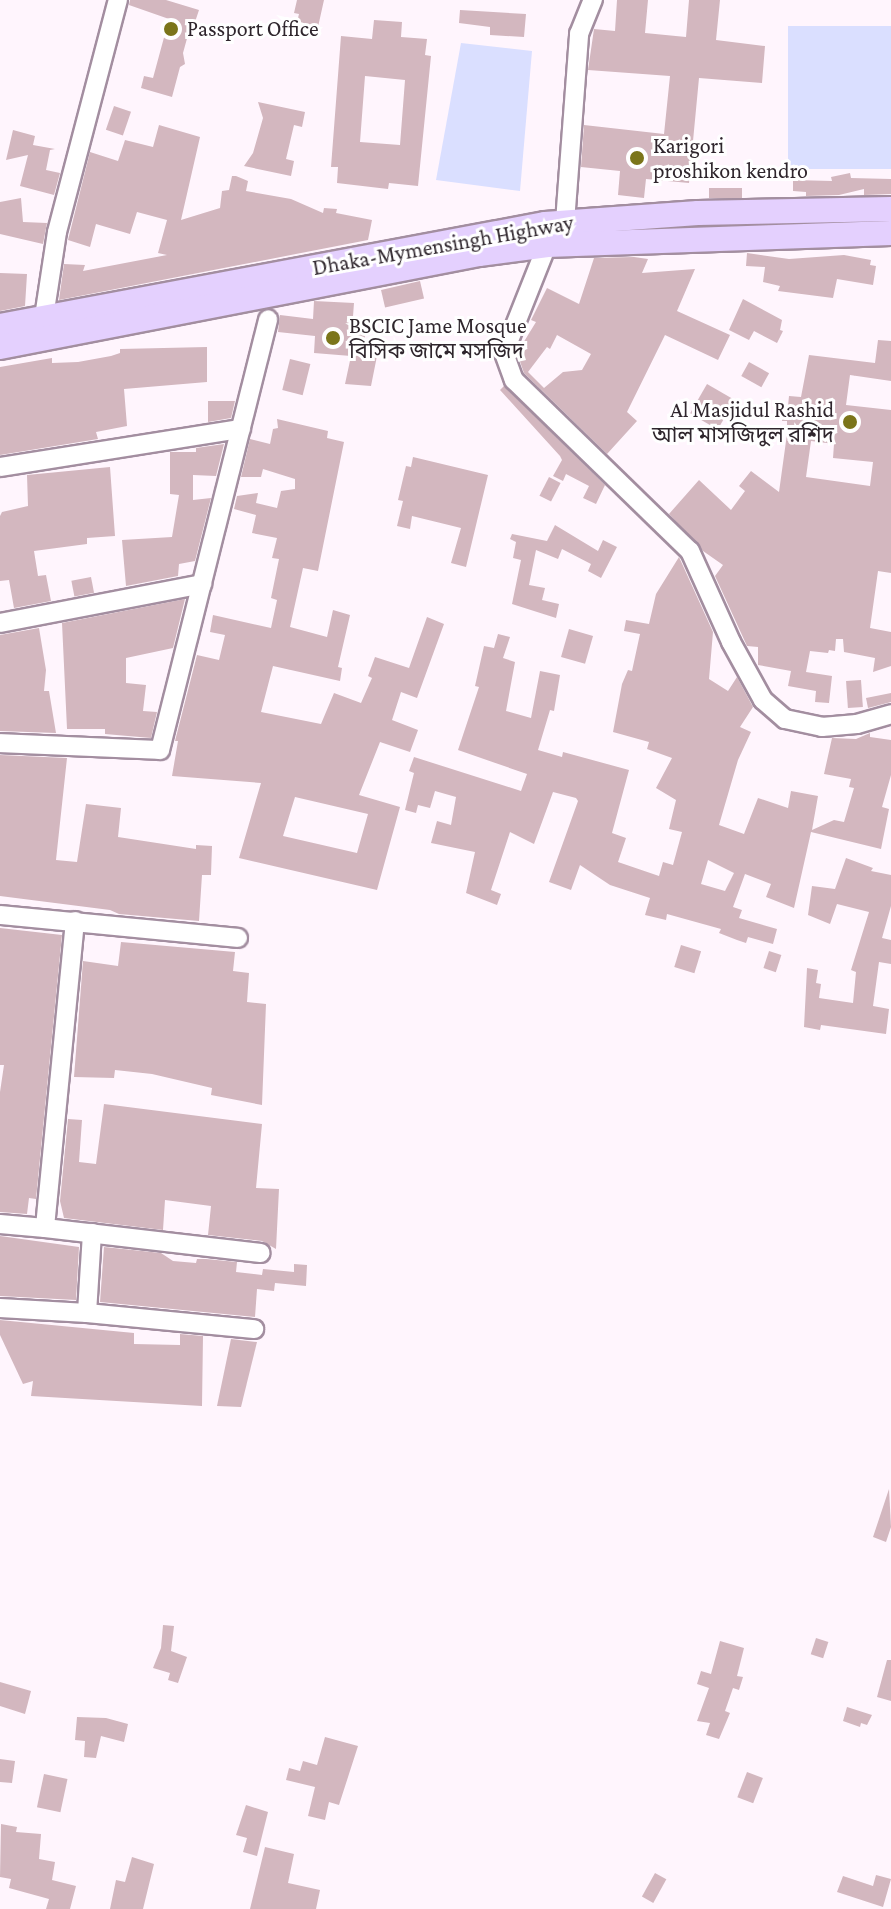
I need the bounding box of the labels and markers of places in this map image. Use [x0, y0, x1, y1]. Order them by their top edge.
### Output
place label: Passport Office [187, 16, 319, 42]
marker: Passport Office [162, 20, 180, 38]
place label: Karigori proshikon kendro [653, 132, 808, 184]
marker: Karigori proshikon kendro [628, 149, 646, 167]
place label: BSCIC Jame Mosque বিসিক জামে মসজিদ [349, 312, 527, 364]
marker: BSCIC Jame Mosque বিসিক জামে মসজিদ [324, 329, 342, 347]
place label: Al Masjidul Rashid আল মাসজিদুল রশিদ [652, 396, 834, 448]
marker: Al Masjidul Rashid আল মাসজিদুল রশিদ [841, 413, 859, 431]

